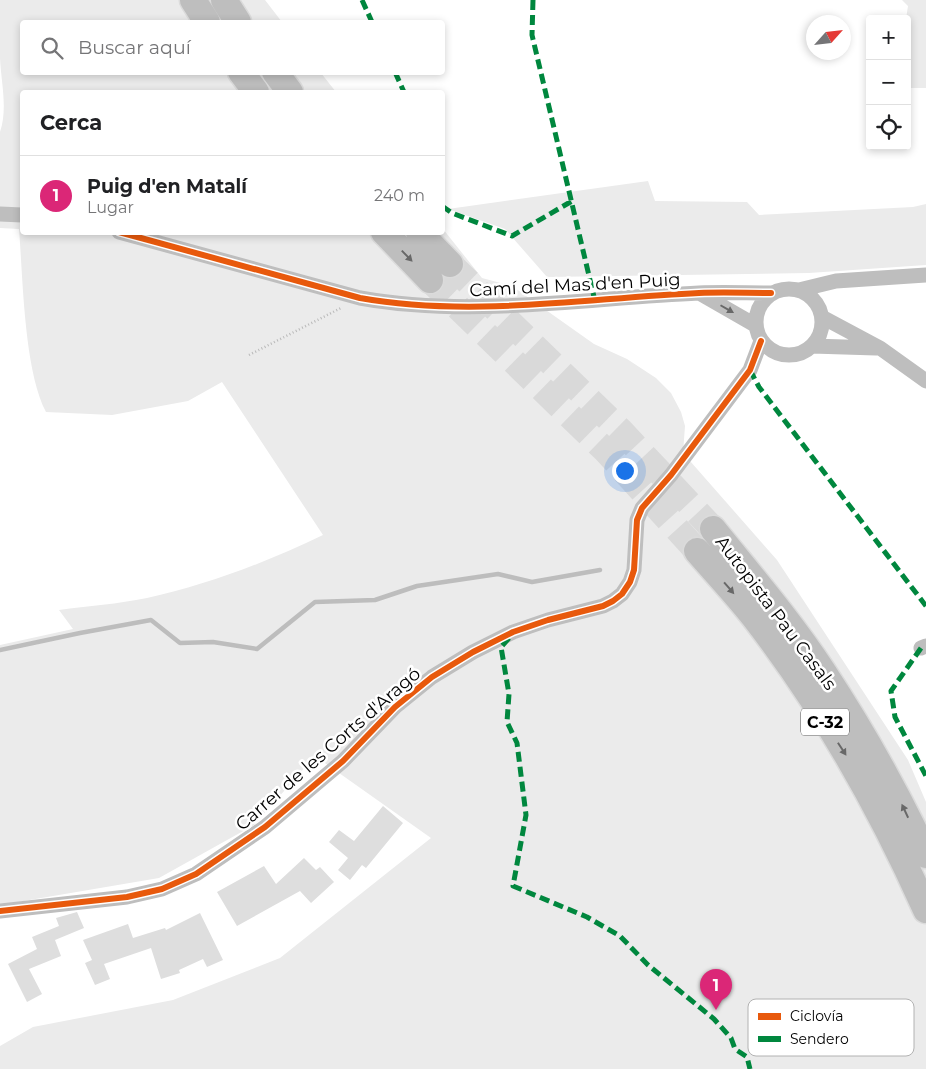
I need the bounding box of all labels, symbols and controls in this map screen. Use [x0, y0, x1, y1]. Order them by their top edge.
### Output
north arrow [806, 15, 851, 60]
map controls [866, 15, 911, 150]
button: + [866, 15, 911, 60]
search box [20, 20, 445, 75]
icon: search [38, 34, 66, 62]
text: Buscar aquí [78, 36, 191, 59]
button: − [866, 60, 911, 105]
button: locate [866, 105, 911, 150]
text: Cerca [40, 110, 102, 135]
text: Puig d'en Matalí [87, 175, 247, 198]
text: 1 [53, 186, 59, 205]
text: 240 m [374, 186, 425, 205]
text: Lugar [87, 198, 134, 217]
one-way arrow [401, 250, 413, 262]
street label: Camí del Mas d'en Puig [469, 268, 681, 302]
one-way arrow [720, 305, 735, 313]
your location [612, 458, 638, 484]
street label: Autopista Pau Casals [711, 531, 841, 695]
one-way arrow [723, 581, 735, 593]
street label: Carrer de les Corts d'Aragó [231, 663, 425, 835]
road number: C-32 [801, 709, 849, 736]
one-way arrow [838, 742, 847, 756]
one-way arrow [901, 804, 909, 818]
pin: 1 [700, 969, 732, 1010]
legend [748, 999, 914, 1056]
text: Ciclovía [790, 1007, 843, 1025]
text: Sendero [790, 1030, 849, 1048]

